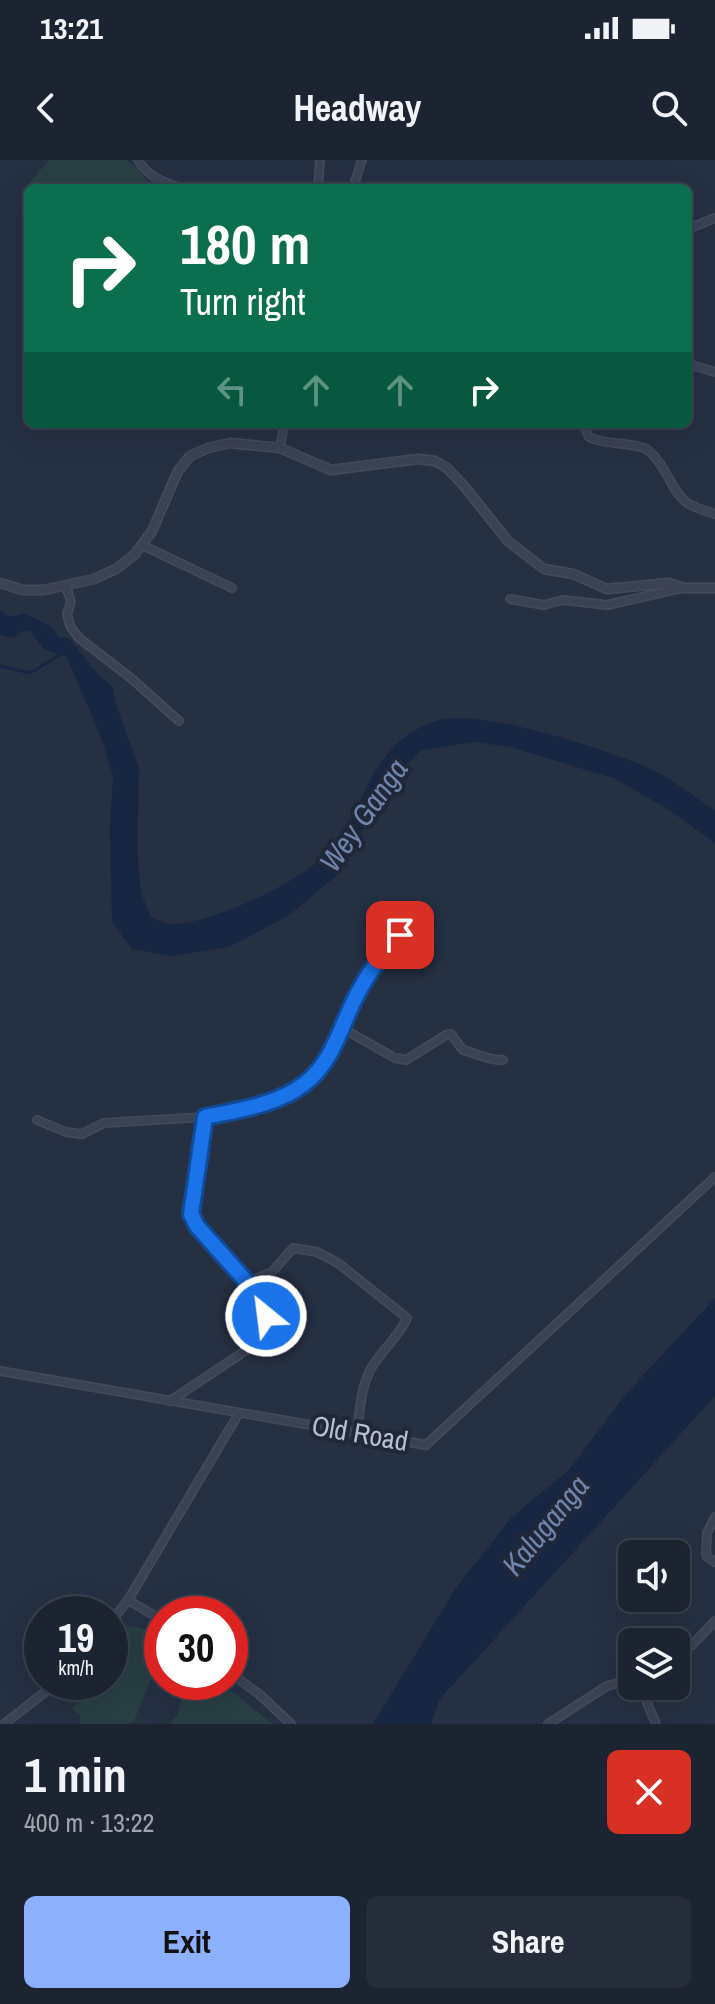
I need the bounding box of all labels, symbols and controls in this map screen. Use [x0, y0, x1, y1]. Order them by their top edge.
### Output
text: 13:21 [40, 8, 103, 48]
text: Headway [294, 84, 421, 132]
icon: back [24, 86, 68, 130]
icon: search [647, 86, 691, 130]
text: 180 m [180, 206, 310, 281]
icon: right [48, 216, 152, 320]
text: Turn right [180, 278, 305, 326]
icon: left [210, 368, 254, 412]
icon: ahead [294, 368, 338, 412]
icon: ahead [378, 368, 422, 412]
icon: right [462, 368, 506, 412]
water label: Wey Ganga [310, 751, 416, 879]
pin [366, 901, 434, 969]
icon: arrive [378, 913, 422, 957]
position arrow [224, 1274, 308, 1358]
street label: Old Road [309, 1406, 411, 1460]
water label: Kaluganga [492, 1467, 598, 1583]
map controls [618, 1540, 690, 1700]
button: sound [618, 1540, 690, 1612]
speed limit sign: 30 [144, 1596, 248, 1700]
text: 19 [58, 1611, 94, 1664]
button: layers [618, 1628, 690, 1700]
text: km/h [58, 1654, 94, 1681]
text: 1 min [24, 1742, 127, 1807]
button: close [607, 1750, 691, 1834]
text: 400 m · 13:22 [24, 1805, 154, 1840]
button: Exit [24, 1896, 350, 1988]
button: Share [366, 1896, 691, 1988]

